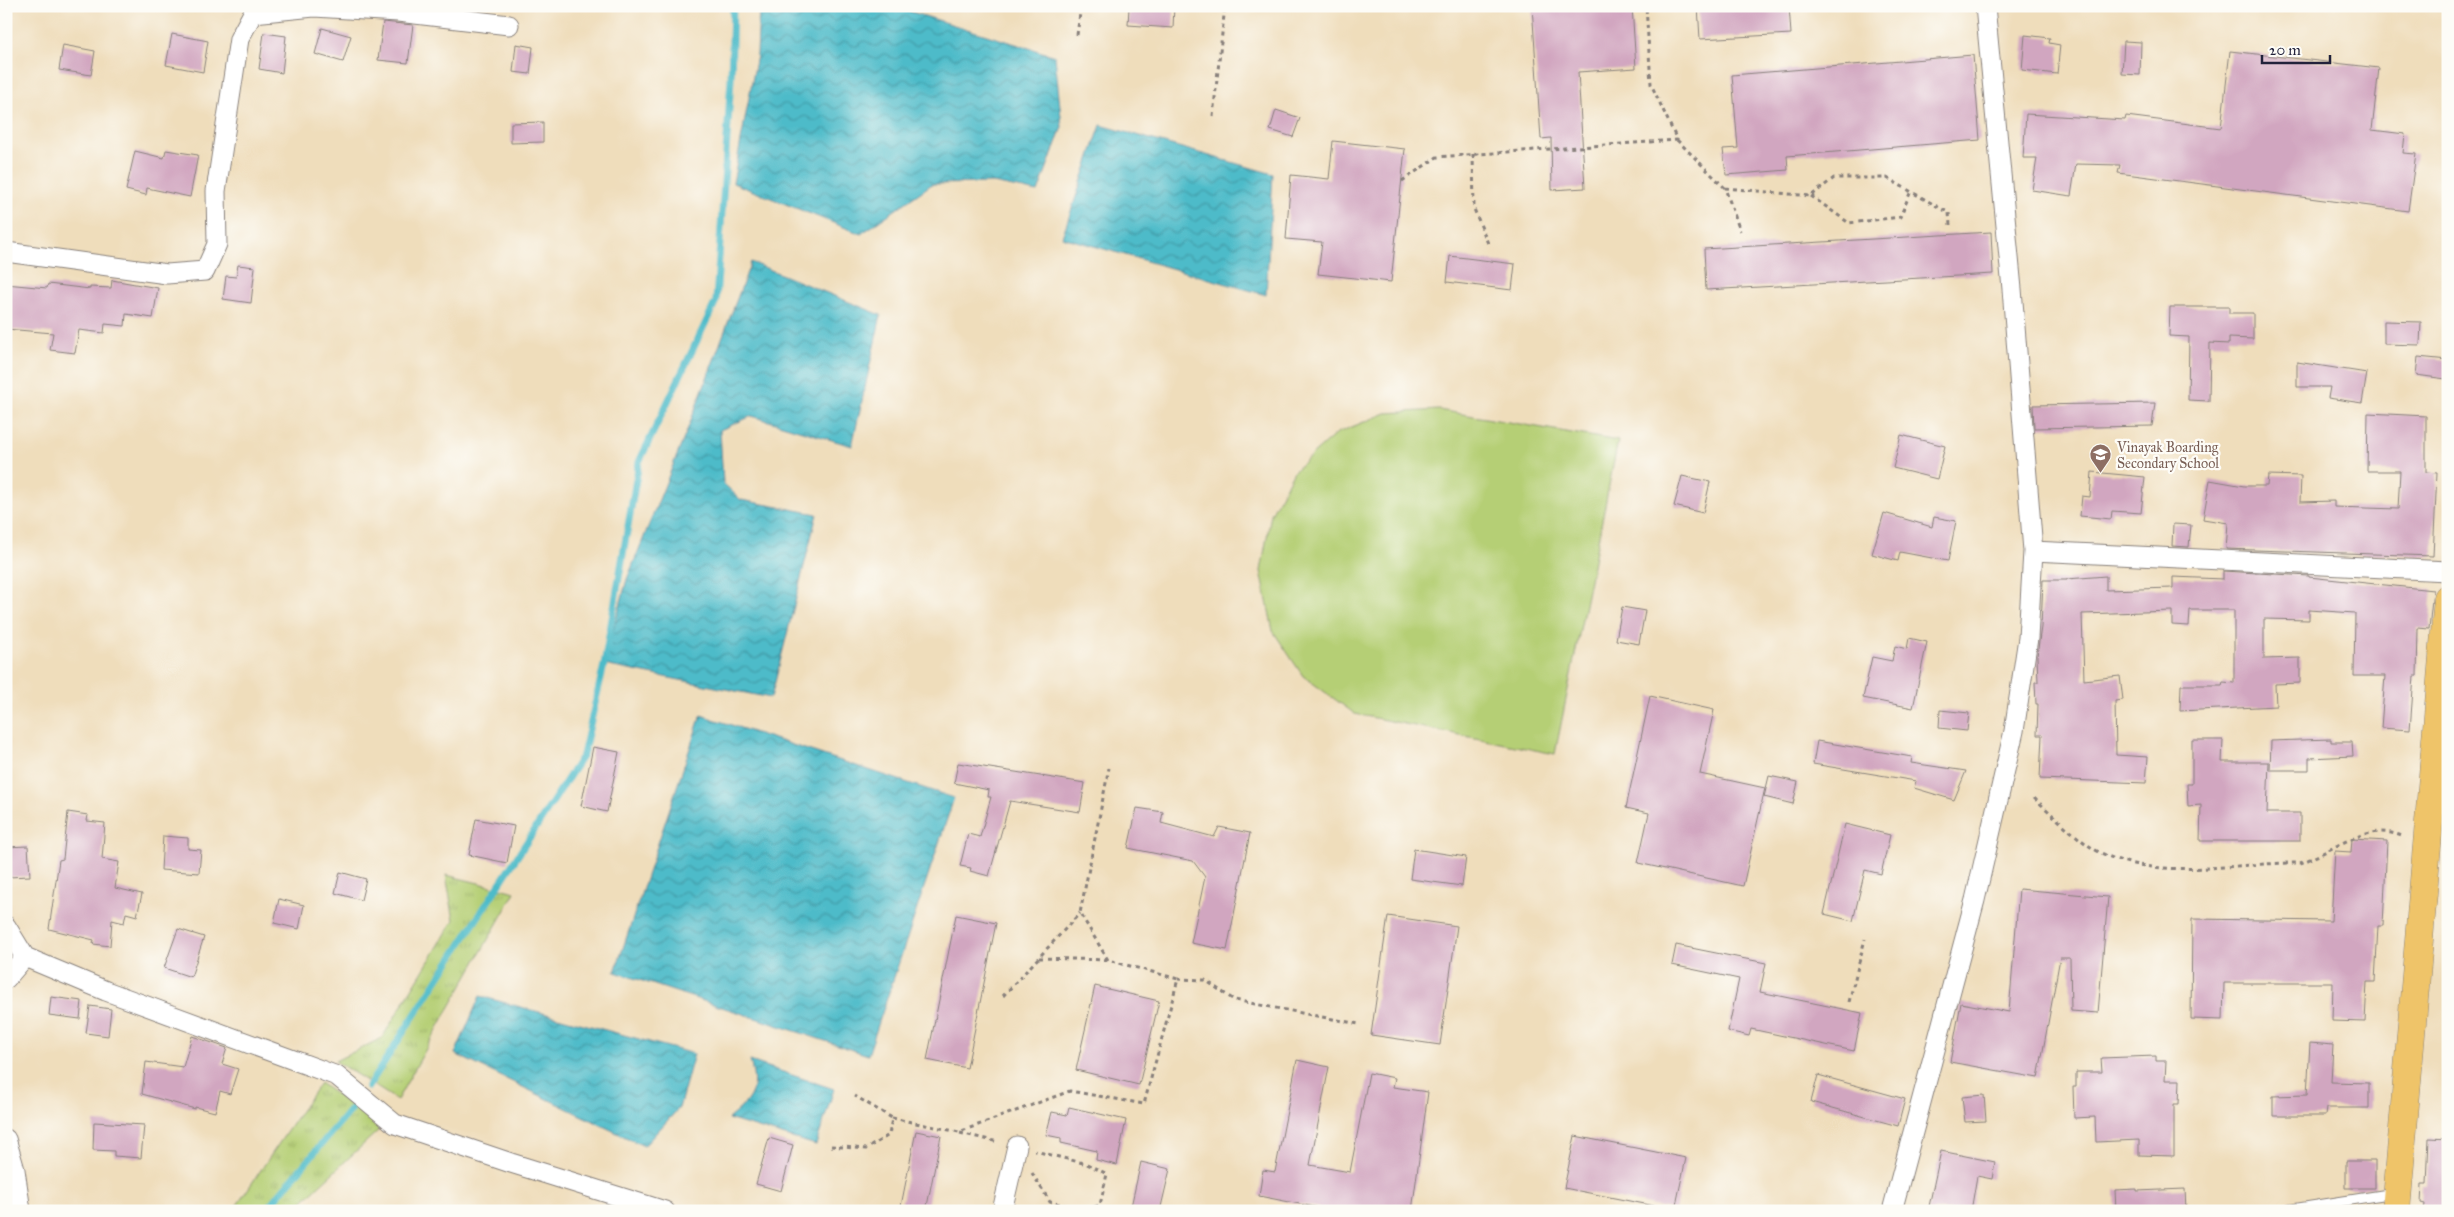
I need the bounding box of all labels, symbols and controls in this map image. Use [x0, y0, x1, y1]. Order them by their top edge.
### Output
scale bar [2262, 32, 2329, 64]
text: 20 m [2269, 41, 2301, 59]
place label: Vinayak Boarding Secondary School [2116, 439, 2219, 472]
school or university icon: Vinayak Boarding Secondary School [2089, 443, 2113, 474]

